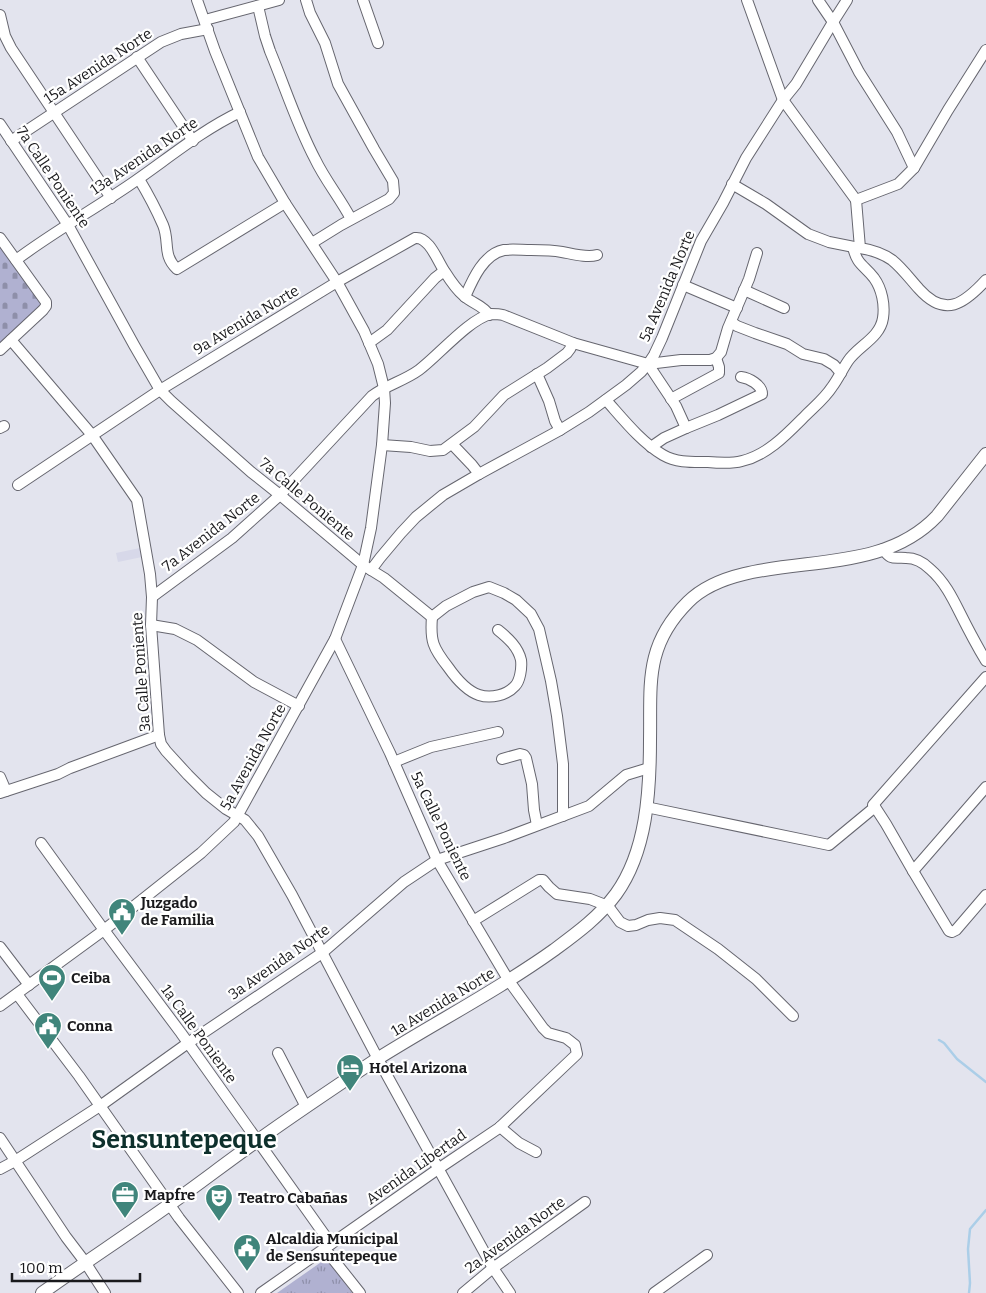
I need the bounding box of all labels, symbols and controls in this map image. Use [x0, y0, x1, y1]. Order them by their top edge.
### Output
street label: 15a Avenida Norte [41, 24, 155, 108]
street label: 13a Avenida Norte [87, 113, 201, 199]
street label: 7a Calle Poniente [12, 123, 94, 231]
street label: 5a Avenida Norte [635, 228, 699, 344]
street label: 9a Avenida Norte [190, 281, 302, 359]
street label: 7a Calle Poniente [256, 454, 358, 544]
street label: 7a Avenida Norte [159, 488, 263, 576]
street label: 3a Calle Poniente [128, 612, 154, 732]
street label: 5a Avenida Norte [216, 701, 290, 813]
street label: 5a Calle Poniente [407, 769, 475, 883]
place label: Juzgado de Familia [140, 894, 215, 929]
public building icon: Juzgado de Familia [107, 897, 137, 936]
street label: 3a Avenida Norte [225, 920, 333, 1004]
sports icon: Ceiba [37, 963, 67, 1002]
street label: 1a Avenida Norte [388, 964, 498, 1040]
place label: Ceiba [71, 969, 111, 987]
street label: 1a Calle Poniente [157, 981, 241, 1087]
public building icon: Conna [33, 1011, 63, 1050]
place label: Conna [67, 1017, 113, 1035]
hotel icon: Hotel Arizona [335, 1053, 365, 1092]
place label: Hotel Arizona [369, 1059, 468, 1077]
district label: Sensuntepeque [91, 1125, 277, 1155]
street label: Avenida Libertad [362, 1126, 470, 1208]
office icon: Mapfre [110, 1180, 140, 1219]
theatre icon: Teatro Cabañas [204, 1183, 234, 1222]
place label: Mapfre [144, 1186, 195, 1204]
place label: Teatro Cabañas [238, 1189, 348, 1207]
street label: 2a Avenida Norte [461, 1193, 569, 1277]
place label: Alcaldia Municipal de Sensuntepeque [266, 1230, 399, 1265]
public building icon: Alcaldia Municipal de Sensuntepeque [232, 1233, 262, 1272]
scale bar [12, 1250, 140, 1282]
text: 100 m [20, 1259, 63, 1277]

